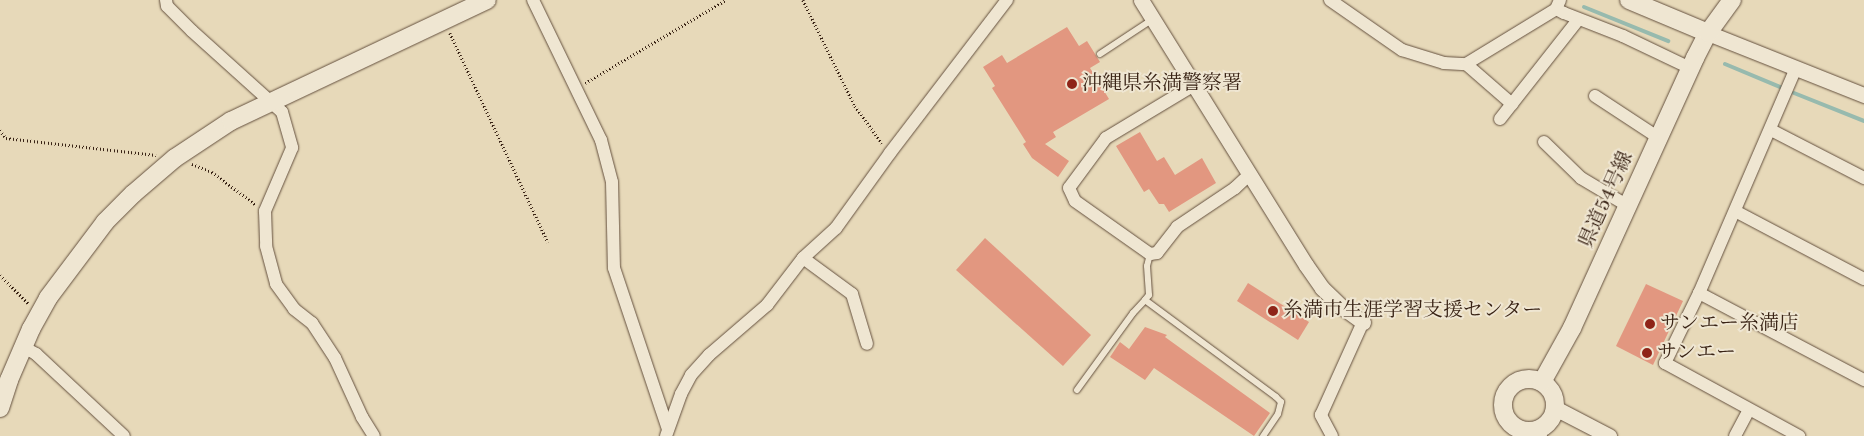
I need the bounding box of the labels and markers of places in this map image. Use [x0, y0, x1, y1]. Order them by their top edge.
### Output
place label: 沖縄県糸満警察署 [1082, 72, 1242, 96]
marker: 沖縄県糸満警察署 [1066, 78, 1078, 90]
place label: 糸満市生涯学習支援センター [1283, 299, 1543, 323]
marker: 糸満市生涯学習支援センター [1267, 305, 1279, 317]
place label: サンエー糸満店 [1660, 312, 1800, 336]
marker: サンエー糸満店 [1644, 318, 1656, 330]
place label: サンエー [1657, 341, 1737, 365]
marker: サンエー [1641, 347, 1653, 359]

